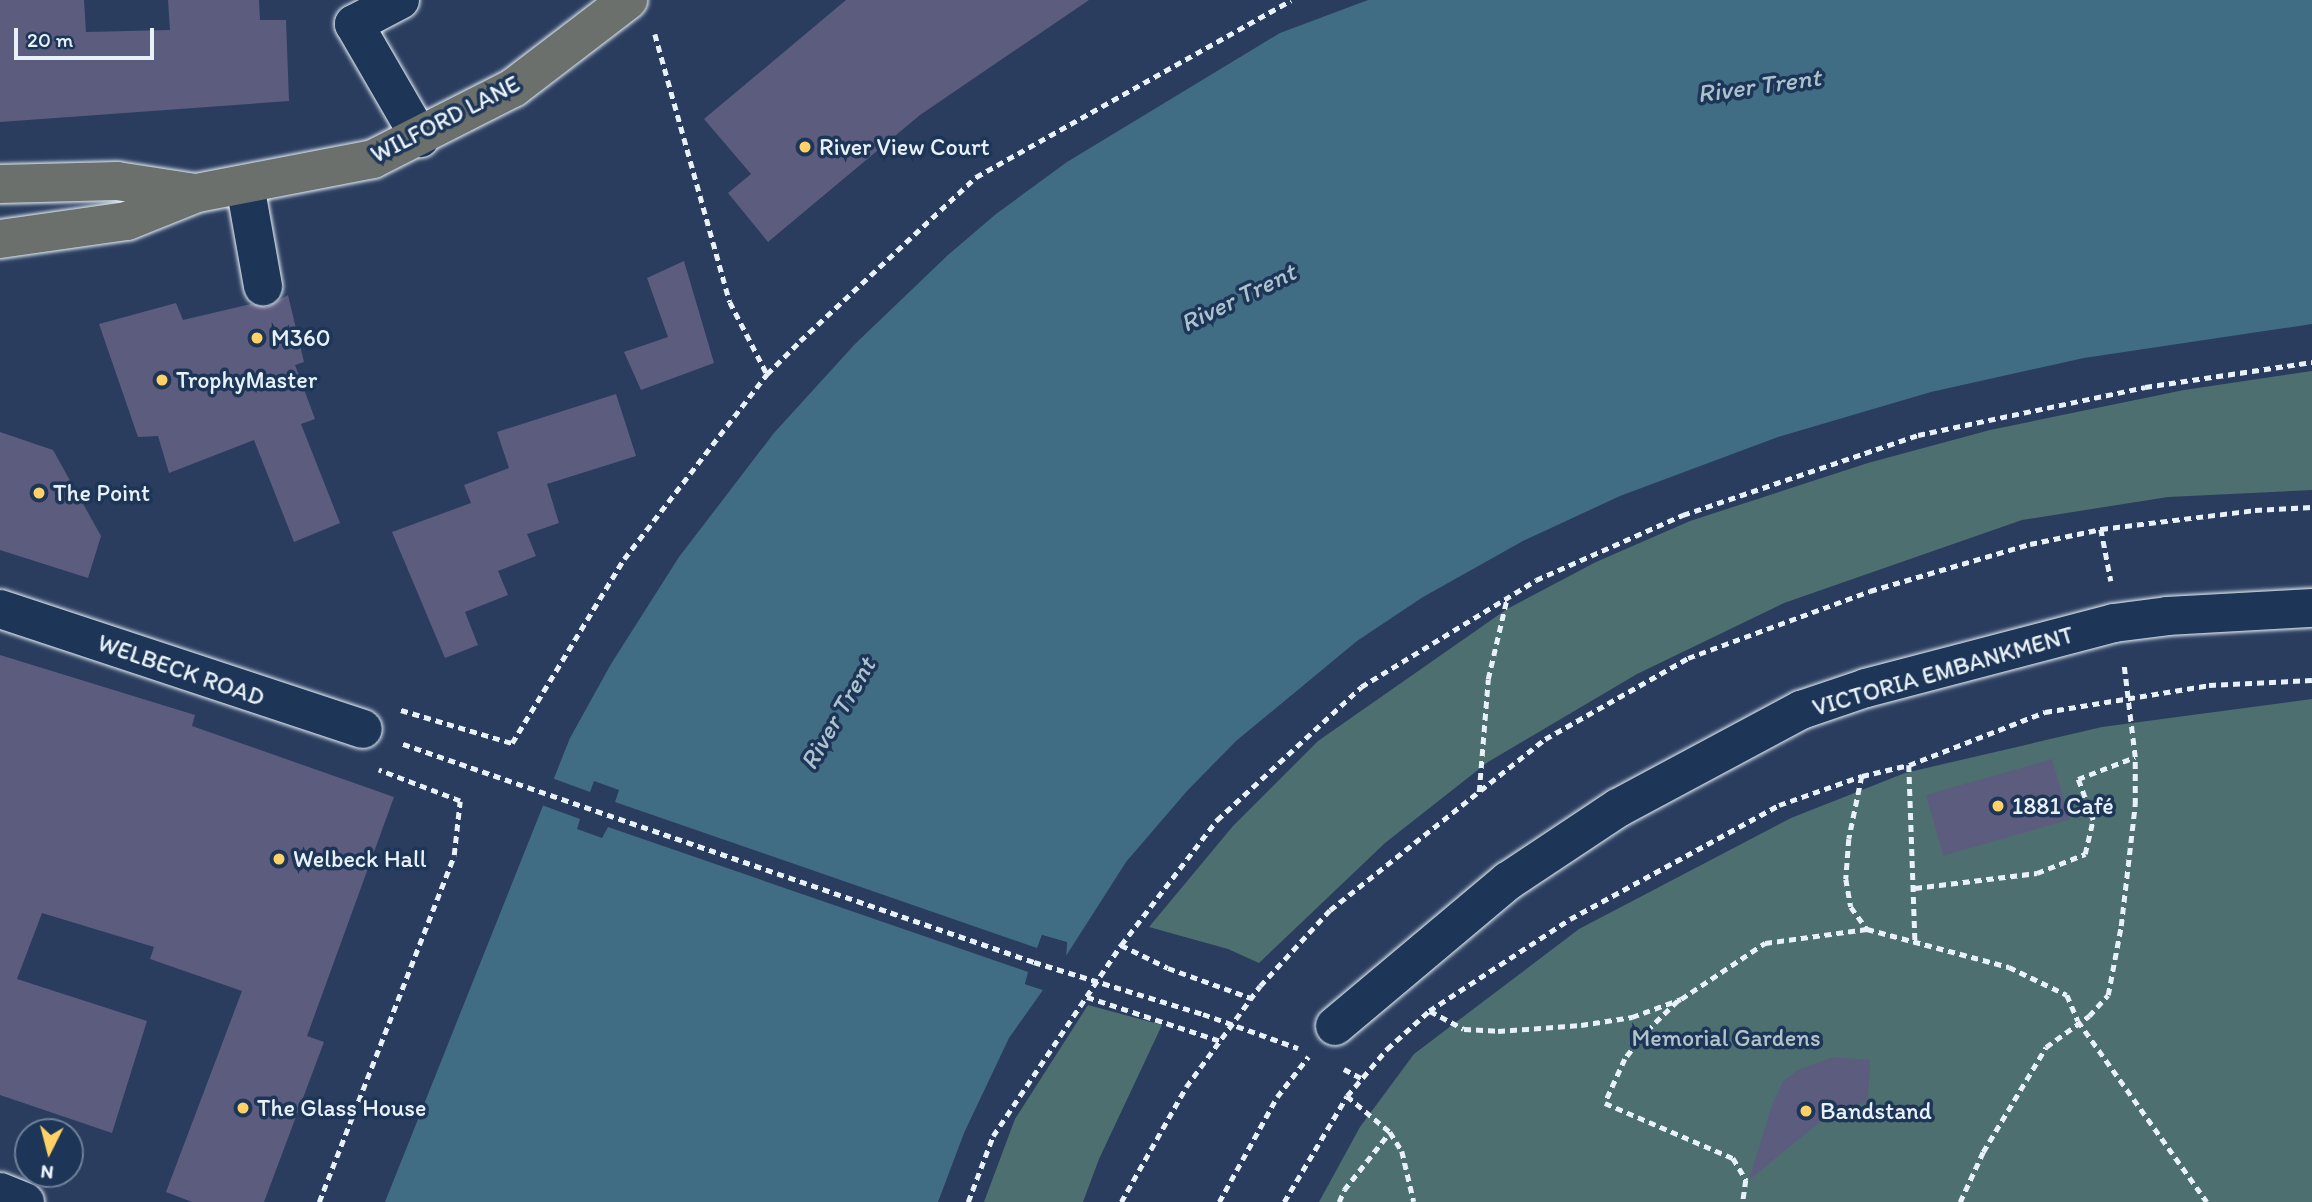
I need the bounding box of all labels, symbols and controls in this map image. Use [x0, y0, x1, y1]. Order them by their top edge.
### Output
scale bar [18, 14, 158, 58]
text: 20 m [27, 27, 73, 52]
water label: River Trent [1697, 62, 1821, 110]
street label: WILFORD LANE [366, 69, 524, 169]
place label: River View Court [819, 133, 989, 161]
marker: River View Court [797, 139, 813, 155]
water label: River Trent [1177, 257, 1299, 339]
place label: M360 [271, 324, 330, 352]
marker: M360 [249, 330, 265, 346]
place label: TrophyMaster [176, 366, 317, 394]
marker: TrophyMaster [154, 372, 170, 388]
place label: The Point [53, 479, 150, 507]
marker: The Point [31, 485, 47, 501]
street label: VICTORIA EMBANKMENT [1809, 620, 2077, 722]
street label: WELBECK ROAD [94, 628, 268, 712]
water label: River Trent [794, 654, 882, 774]
place label: 1881 Café [2012, 792, 2114, 820]
marker: 1881 Café [1990, 798, 2006, 814]
place label: Welbeck Hall [293, 845, 427, 873]
marker: Welbeck Hall [271, 851, 287, 867]
park label: Memorial Gardens [1631, 1024, 1821, 1052]
place label: The Glass House [257, 1094, 427, 1122]
place label: Bandstand [1820, 1097, 1932, 1125]
marker: The Glass House [235, 1100, 251, 1116]
marker: Bandstand [1798, 1103, 1814, 1119]
north arrow [14, 1118, 84, 1188]
text: N [39, 1160, 55, 1185]

